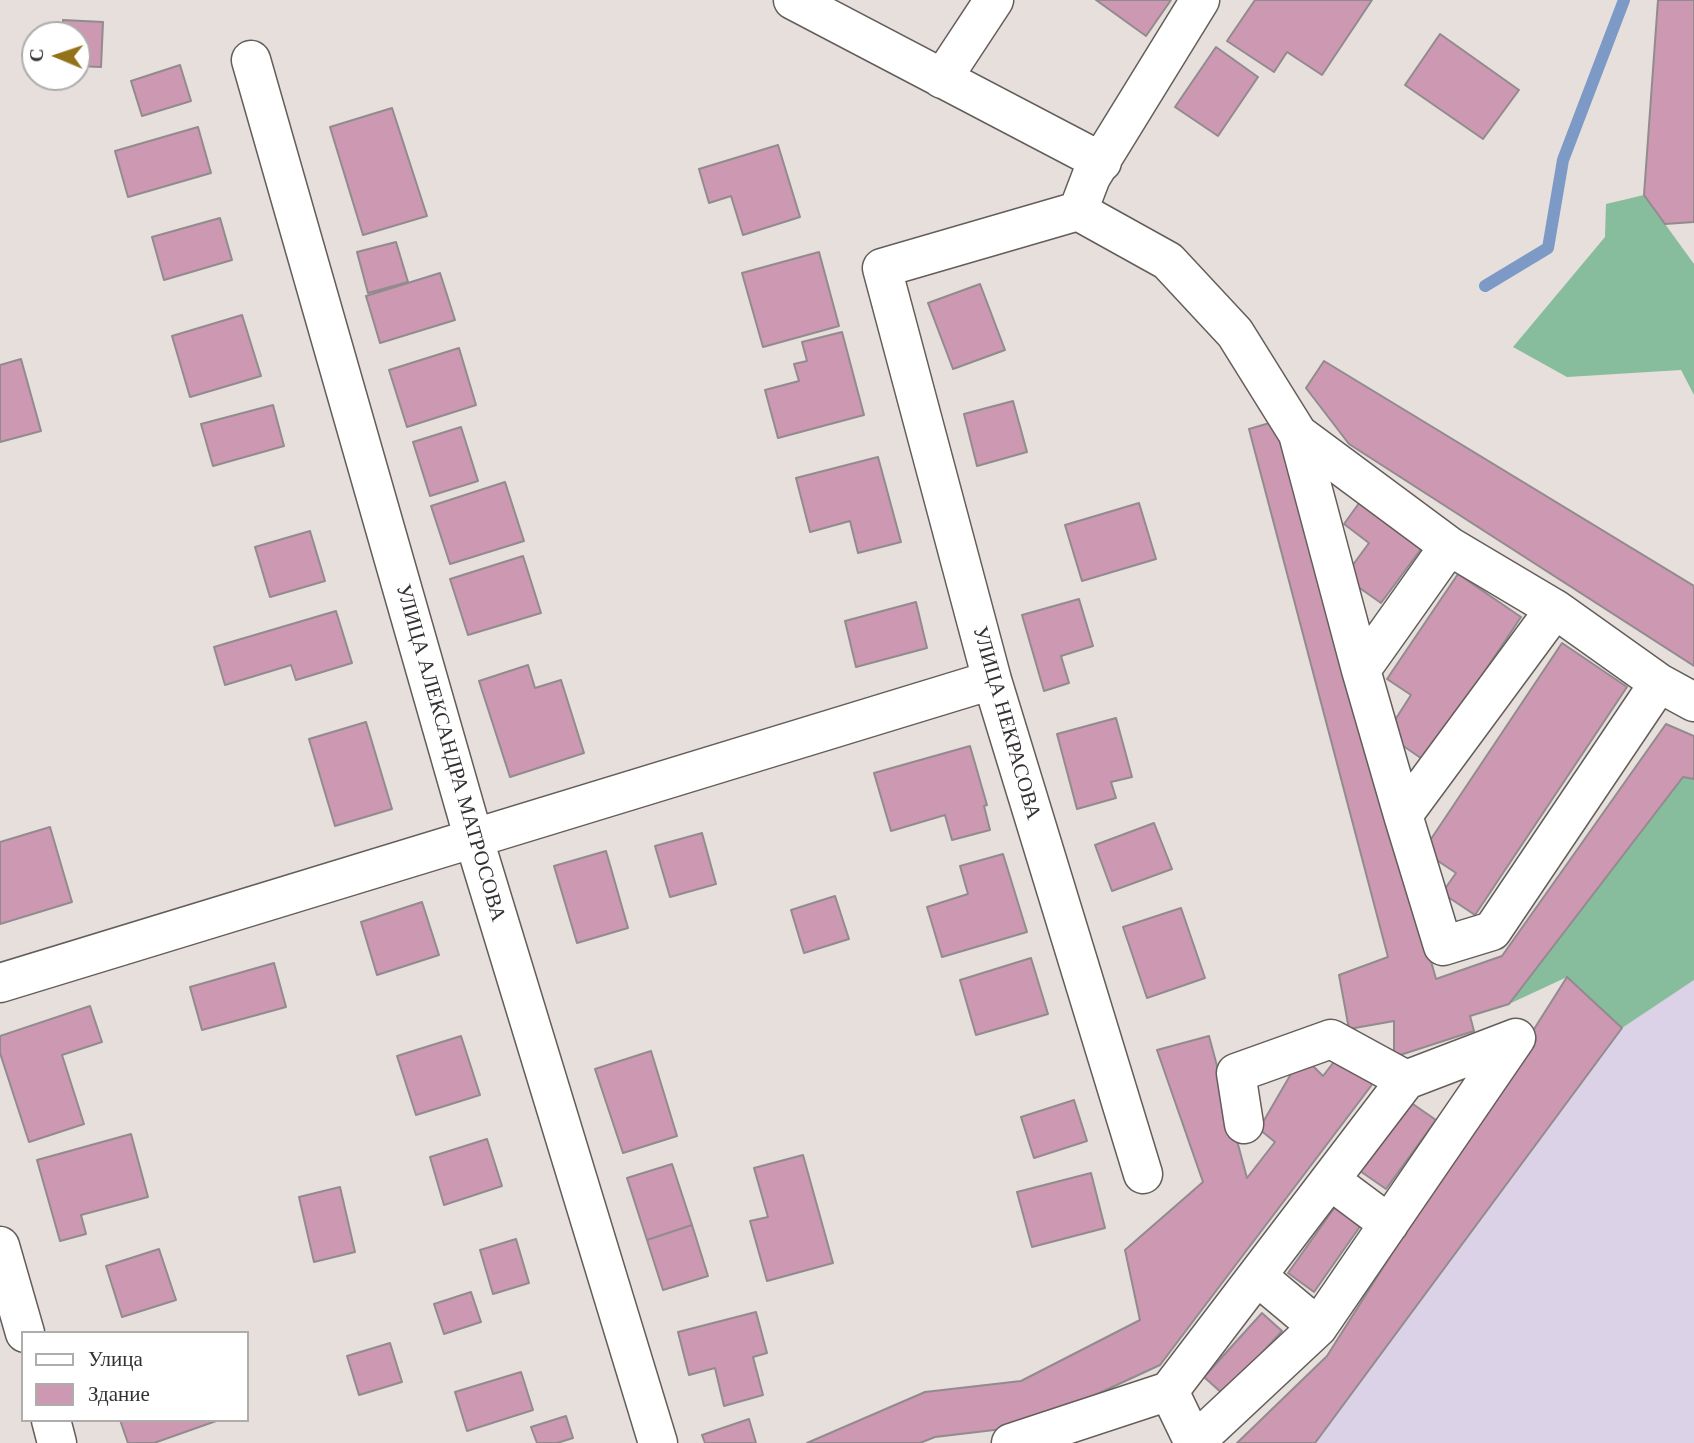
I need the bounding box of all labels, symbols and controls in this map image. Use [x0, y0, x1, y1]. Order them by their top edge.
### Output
north arrow [21, 21, 91, 91]
text: С [26, 48, 47, 63]
street label: УЛИЦА АЛЕКСАНДРА МАТРОСОВА [390, 582, 510, 924]
street label: УЛИЦА НЕКРАСОВА [966, 624, 1046, 822]
legend [21, 1331, 248, 1422]
text: Улица [88, 1347, 143, 1371]
text: Здание [88, 1382, 150, 1406]

